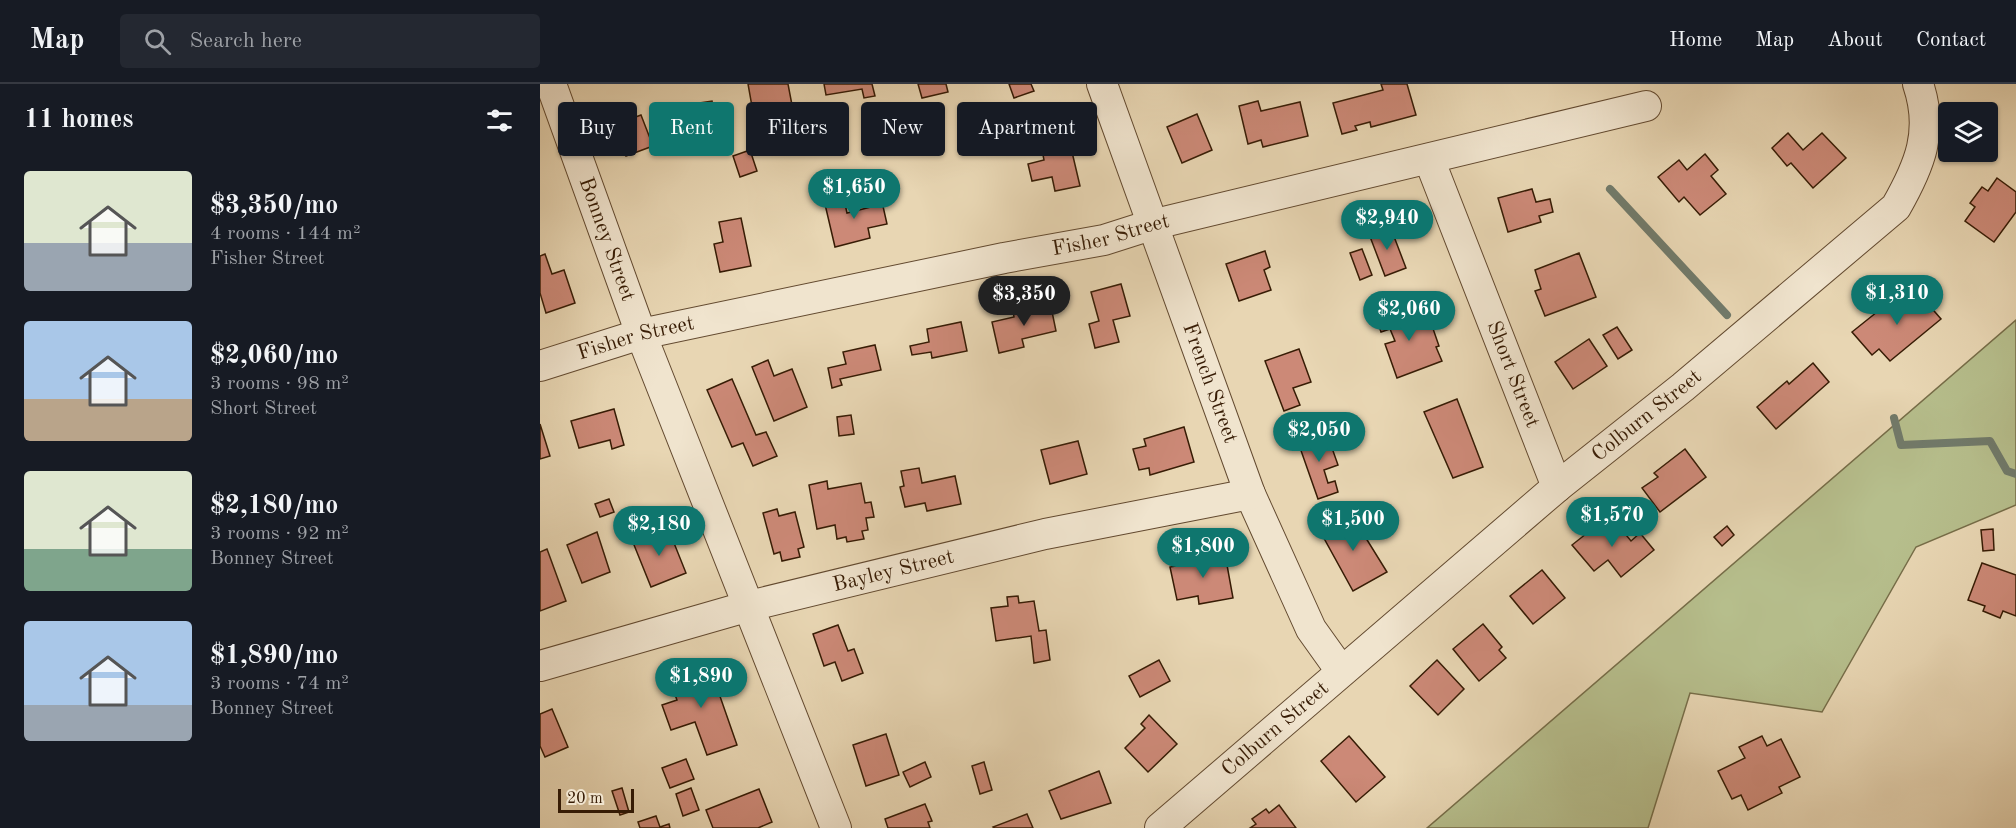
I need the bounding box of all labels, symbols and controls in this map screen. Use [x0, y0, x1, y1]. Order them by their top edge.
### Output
search box [120, 14, 540, 68]
icon: search [141, 25, 174, 58]
text: Map [30, 27, 84, 55]
text: Search here [189, 30, 302, 52]
text: Home [1669, 30, 1722, 51]
text: Map [1755, 30, 1794, 51]
text: About [1827, 30, 1883, 51]
text: Contact [1916, 30, 1986, 51]
chip: Buy [558, 102, 637, 156]
chip: Rent [649, 102, 734, 156]
chip: Filters [746, 102, 849, 156]
chip: New [861, 102, 945, 156]
chip: Apartment [957, 102, 1097, 156]
map controls [1938, 102, 1998, 162]
button: layers [1938, 102, 1998, 162]
icon: filters [483, 104, 516, 137]
text: 11 homes [24, 107, 133, 133]
pin: $1,650 [805, 169, 903, 220]
street label: Bonney Street [575, 175, 639, 304]
text: $1,650 [822, 178, 886, 198]
text: $3,350/mo [210, 193, 338, 219]
icon: home [72, 195, 144, 267]
pin: $2,940 [1338, 200, 1436, 251]
text: $2,940 [1355, 209, 1419, 229]
street label: Fisher Street [1050, 210, 1171, 260]
text: 4 rooms · 144 m² [210, 224, 360, 244]
text: Fisher Street [210, 249, 324, 269]
pin: $1,310 [1848, 275, 1946, 326]
pin: $3,350 [975, 276, 1073, 327]
text: $1,310 [1865, 284, 1929, 304]
text: $3,350 [992, 285, 1056, 305]
pin: $2,060 [1360, 291, 1458, 342]
text: $2,060 [1377, 300, 1441, 320]
street label: Fisher Street [575, 313, 696, 364]
street label: Short Street [1483, 318, 1543, 430]
street label: French Street [1179, 320, 1241, 446]
text: $2,060/mo [210, 343, 338, 369]
icon: home [72, 345, 144, 417]
street label: Colburn Street [1588, 366, 1706, 466]
text: 3 rooms · 98 m² [210, 374, 349, 394]
text: Short Street [210, 399, 317, 419]
pin: $2,050 [1270, 412, 1368, 463]
text: $2,050 [1287, 421, 1351, 441]
text: $2,180/mo [210, 493, 338, 519]
icon: home [72, 495, 144, 567]
pin: $1,570 [1563, 497, 1661, 548]
pin: $1,500 [1304, 501, 1402, 552]
pin: $2,180 [610, 506, 708, 557]
text: $1,570 [1580, 506, 1644, 526]
text: $1,500 [1321, 510, 1385, 530]
text: $2,180 [627, 515, 691, 535]
text: 3 rooms · 92 m² [210, 524, 349, 544]
pin: $1,800 [1154, 528, 1252, 579]
text: $1,800 [1171, 537, 1235, 557]
street label: Bayley Street [831, 546, 956, 596]
text: Bonney Street [210, 549, 334, 569]
text: $1,890/mo [210, 643, 338, 669]
icon: home [72, 645, 144, 717]
pin: $1,890 [652, 658, 750, 709]
text: $1,890 [669, 667, 733, 687]
text: 3 rooms · 74 m² [210, 674, 349, 694]
street label: Colburn Street [1218, 677, 1333, 780]
text: Bonney Street [210, 699, 334, 719]
scale bar [558, 786, 634, 814]
text: 20 m [567, 791, 603, 807]

